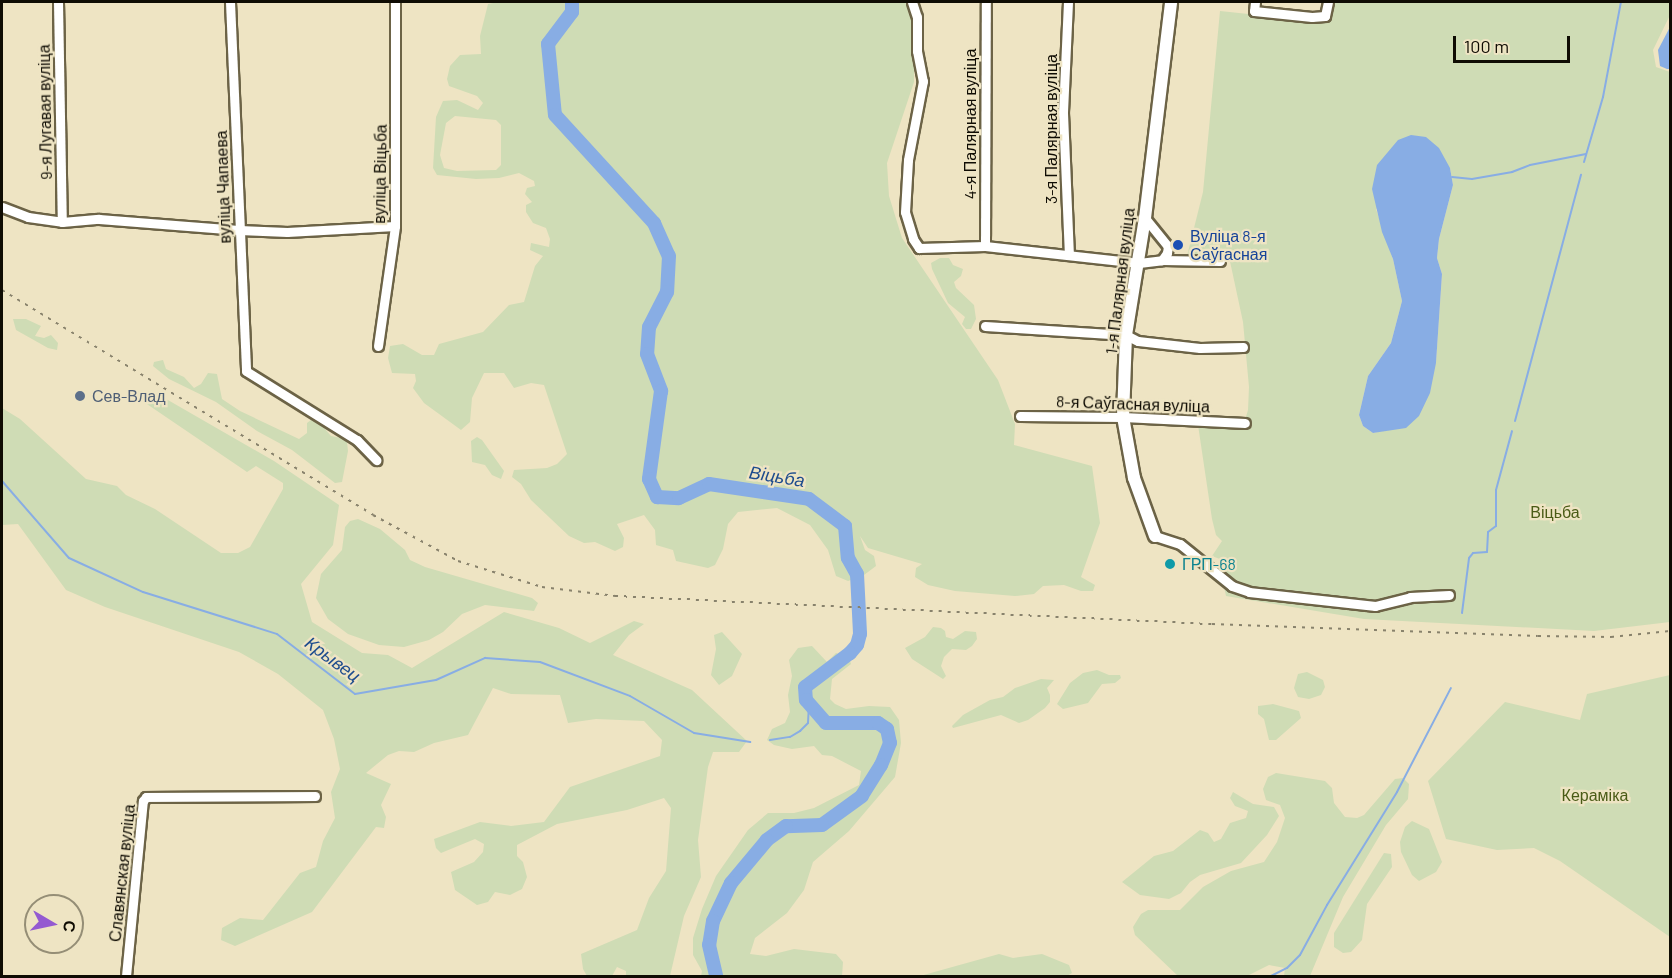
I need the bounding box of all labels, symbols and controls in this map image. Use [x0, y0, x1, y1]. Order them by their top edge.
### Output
scale bar [1456, 24, 1573, 62]
text: 100 m [1464, 35, 1509, 57]
street label: 9-я Лугавая вуліца [34, 44, 56, 180]
street label: 4-я Палярная вуліца [960, 49, 980, 199]
street label: 3-я Палярная вуліца [1041, 54, 1061, 204]
street label: вуліца Віцьба [370, 124, 390, 224]
street label: вуліца Чапаева [211, 130, 235, 244]
street label: 1-я Палярная вуліца [1101, 207, 1139, 355]
place label: Вуліца 8-я Саўгасная [1190, 226, 1267, 264]
marker: Вуліца 8-я Саўгасная [1171, 238, 1185, 252]
place label: Сев-Влад [92, 386, 165, 406]
marker: Сев-Влад [73, 389, 87, 403]
street label: 8-я Саўгасная вуліца [1056, 392, 1210, 416]
water label: Віцьба [748, 461, 806, 491]
park label: Віцьба [1530, 502, 1580, 522]
place label: ГРП-68 [1182, 554, 1236, 574]
marker: ГРП-68 [1163, 557, 1177, 571]
water label: Крывец [301, 632, 365, 686]
park label: Кераміка [1562, 785, 1628, 805]
street label: Славянская вуліца [105, 803, 139, 943]
north arrow [24, 894, 84, 954]
text: С [60, 919, 81, 934]

